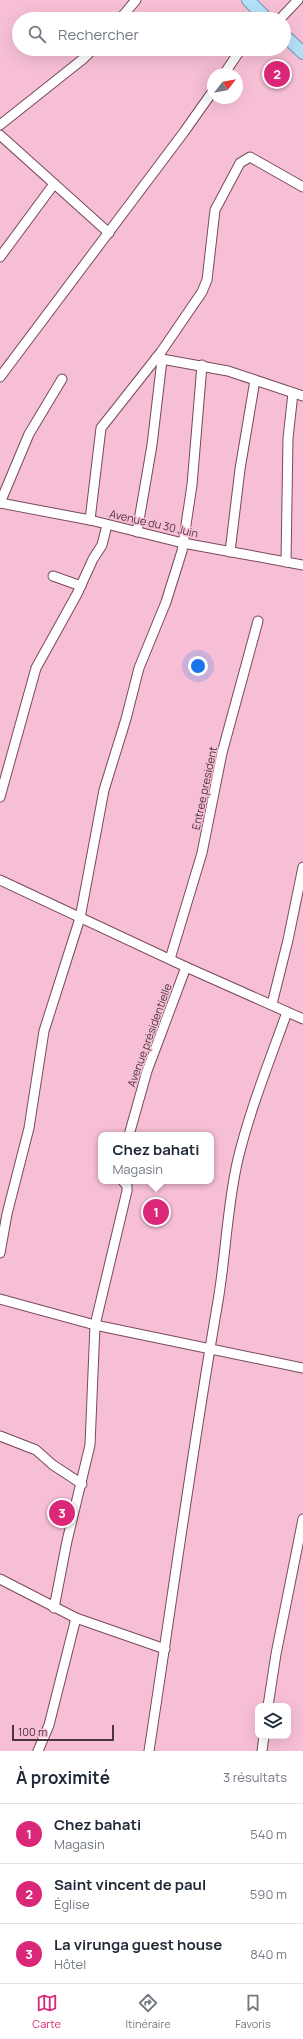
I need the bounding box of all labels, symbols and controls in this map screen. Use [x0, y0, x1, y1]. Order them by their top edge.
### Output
search box [12, 12, 291, 56]
icon: search [26, 23, 48, 45]
text: Rechercher [58, 24, 139, 45]
pin: 2 [264, 59, 290, 89]
north arrow [207, 68, 243, 104]
street label: Avenue du 30 Juin [108, 505, 200, 541]
your location [188, 656, 208, 676]
street label: Entree president [188, 745, 220, 831]
street label: Avenue présidentielle [123, 981, 175, 1089]
popup [98, 1132, 214, 1184]
text: Chez bahati [112, 1139, 200, 1160]
text: Magasin [112, 1160, 163, 1178]
pin: 1 [143, 1197, 169, 1227]
pin: 3 [49, 1498, 75, 1528]
map controls [255, 1703, 291, 1739]
button: layers [255, 1703, 291, 1739]
scale bar [12, 1723, 114, 1742]
text: 100 m [18, 1724, 47, 1739]
text: À proximité [16, 1766, 110, 1789]
text: 3 résultats [223, 1768, 287, 1786]
text: Chez bahati [54, 1814, 141, 1835]
text: 1 [26, 1825, 32, 1843]
text: 540 m [250, 1825, 287, 1843]
text: Magasin [54, 1835, 105, 1853]
text: Saint vincent de paul [54, 1874, 206, 1895]
text: 2 [25, 1885, 33, 1903]
text: 590 m [250, 1885, 287, 1903]
text: Église [54, 1895, 90, 1913]
text: La virunga guest house [54, 1934, 222, 1955]
text: 3 [25, 1945, 33, 1963]
text: 840 m [250, 1945, 287, 1963]
text: Hôtel [54, 1955, 86, 1973]
tab: Carte [32, 1992, 61, 2031]
tab: Itinéraire [125, 1992, 171, 2031]
tab: Favoris [235, 1992, 271, 2031]

